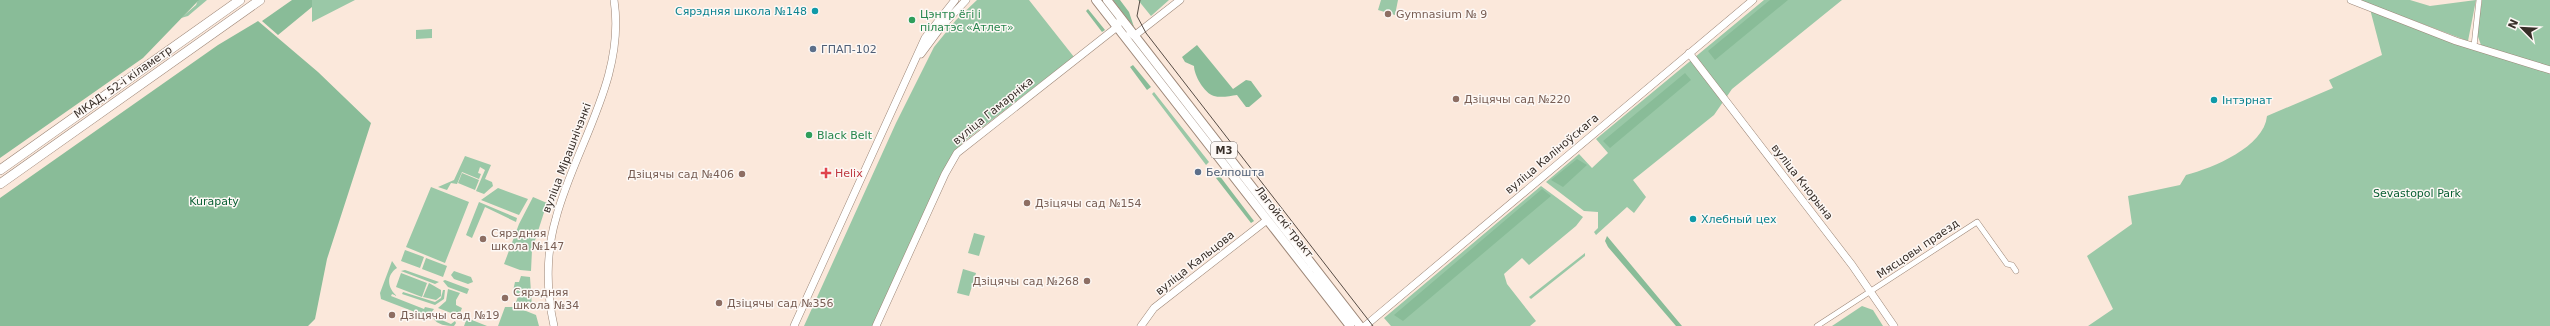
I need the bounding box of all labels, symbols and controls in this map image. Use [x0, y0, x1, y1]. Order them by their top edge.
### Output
place label: Сярэдняя школа №148 [675, 5, 807, 18]
marker: Сярэдняя школа №148 [810, 6, 820, 16]
place label: Цэнтр ёгі і пілатэс «Атлет» [920, 8, 1014, 34]
place label: Gymnasium № 9 [1396, 8, 1487, 21]
north arrow [2502, 8, 2542, 48]
marker: Gymnasium № 9 [1383, 9, 1393, 19]
marker: Цэнтр ёгі і пілатэс «Атлет» [907, 15, 917, 25]
text: N [2506, 17, 2521, 31]
street label: МКАД, 52-і кіламетр [71, 43, 175, 121]
place label: ГПАП-102 [821, 43, 877, 56]
marker: ГПАП-102 [808, 44, 818, 54]
street label: вуліца Гамарніка [950, 75, 1036, 147]
place label: Дзіцячы сад №220 [1464, 93, 1571, 106]
marker: Дзіцячы сад №220 [1451, 94, 1461, 104]
place label: Інтэрнат [2222, 94, 2273, 107]
marker: Інтэрнат [2209, 95, 2219, 105]
street label: вуліца Мірашнічэнкі [540, 101, 594, 215]
street label: вуліца Каліноўскага [1503, 111, 1601, 197]
place label: Black Belt [817, 129, 873, 142]
marker: Black Belt [804, 130, 814, 140]
road number: М3 [1211, 142, 1237, 158]
street label: вуліца Кнорына [1769, 142, 1835, 222]
place label: Белпошта [1206, 166, 1264, 179]
marker: Helix [820, 167, 832, 179]
place label: Helix [835, 167, 863, 180]
marker: Белпошта [1193, 167, 1203, 177]
place label: Дзіцячы сад №406 [627, 168, 734, 181]
marker: Дзіцячы сад №406 [737, 169, 747, 179]
street label: Лагойскі тракт [1252, 184, 1316, 261]
park label: Sevastopol Park [2373, 187, 2462, 200]
park label: Kurapaty [189, 195, 239, 208]
place label: Дзіцячы сад №154 [1035, 197, 1142, 210]
marker: Дзіцячы сад №154 [1022, 198, 1032, 208]
place label: Хлебный цех [1701, 213, 1777, 226]
marker: Хлебный цех [1688, 214, 1698, 224]
street label: Мясцовы праезд [1874, 217, 1962, 281]
place label: Сярэдняя школа №147 [491, 227, 564, 253]
street label: вуліца Кальцова [1153, 228, 1237, 298]
marker: Сярэдняя школа №147 [478, 234, 488, 244]
place label: Дзіцячы сад №268 [972, 275, 1079, 288]
marker: Дзіцячы сад №268 [1082, 276, 1092, 286]
place label: Сярэдняя школа №34 [513, 286, 579, 312]
marker: Сярэдняя школа №34 [500, 293, 510, 303]
place label: Дзіцячы сад №356 [727, 297, 834, 310]
marker: Дзіцячы сад №356 [714, 298, 724, 308]
place label: Дзіцячы сад №19 [400, 309, 500, 322]
marker: Дзіцячы сад №19 [387, 310, 397, 320]

